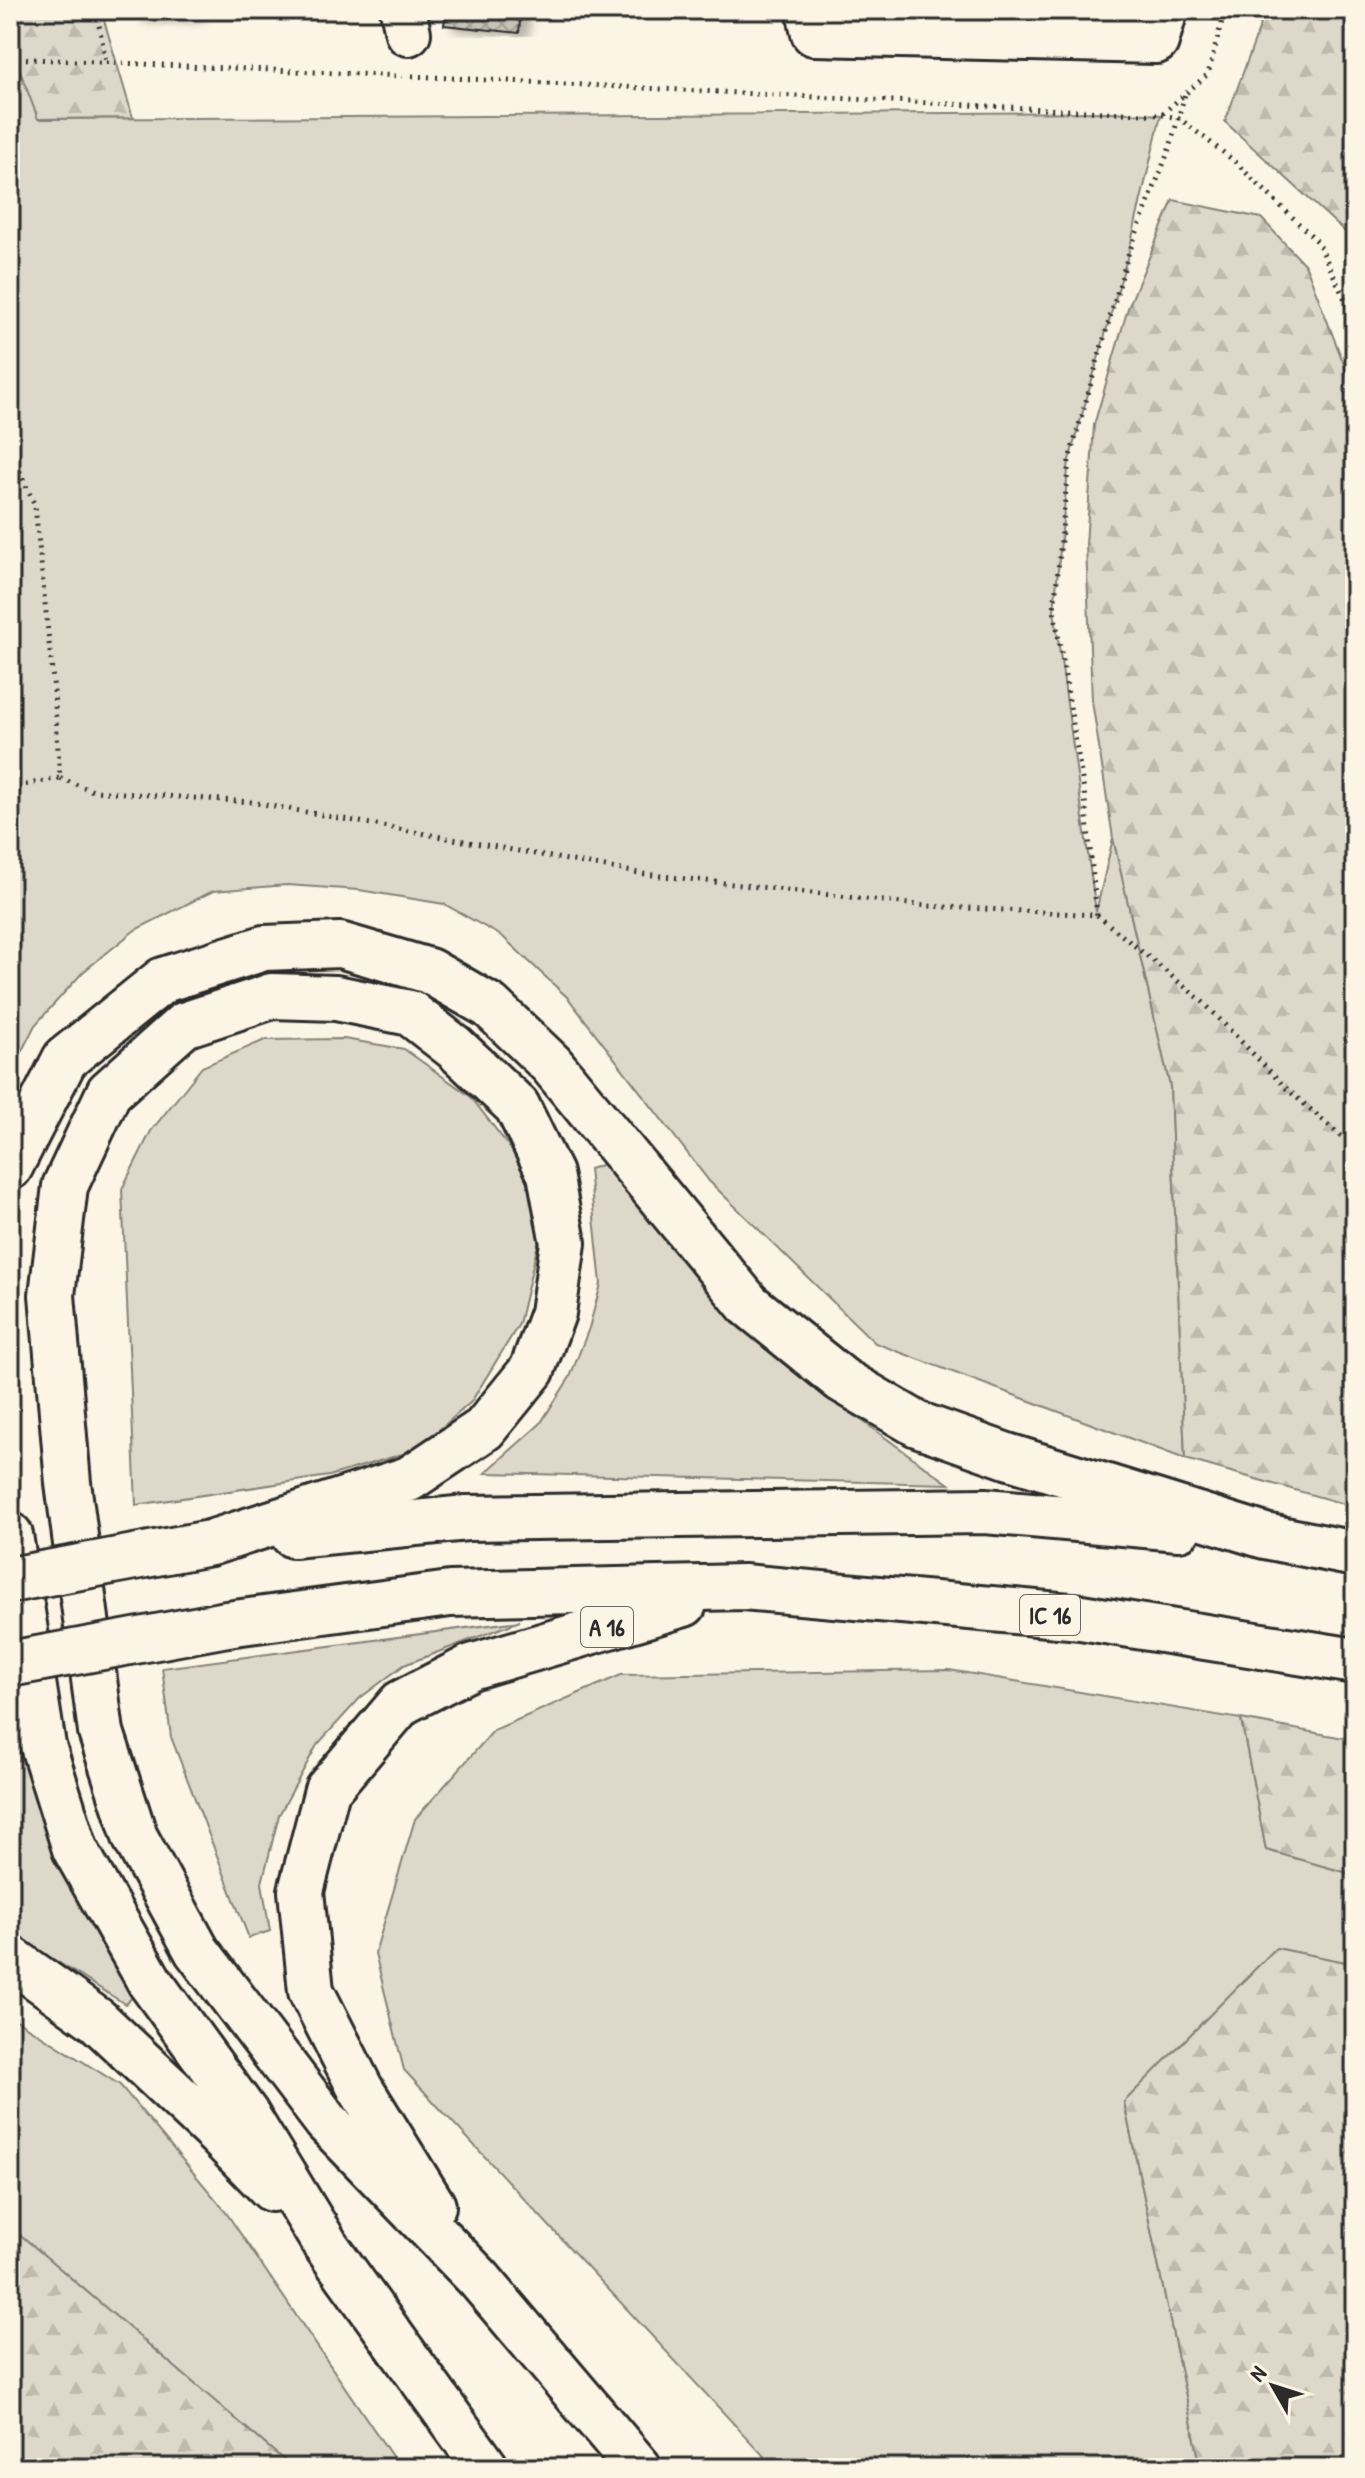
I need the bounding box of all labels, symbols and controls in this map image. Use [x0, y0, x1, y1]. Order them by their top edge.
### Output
road number: IC 16 [1020, 1595, 1080, 1635]
road number: A 16 [581, 1607, 633, 1647]
north arrow [1233, 2346, 1313, 2426]
text: N [1242, 2359, 1273, 2387]

